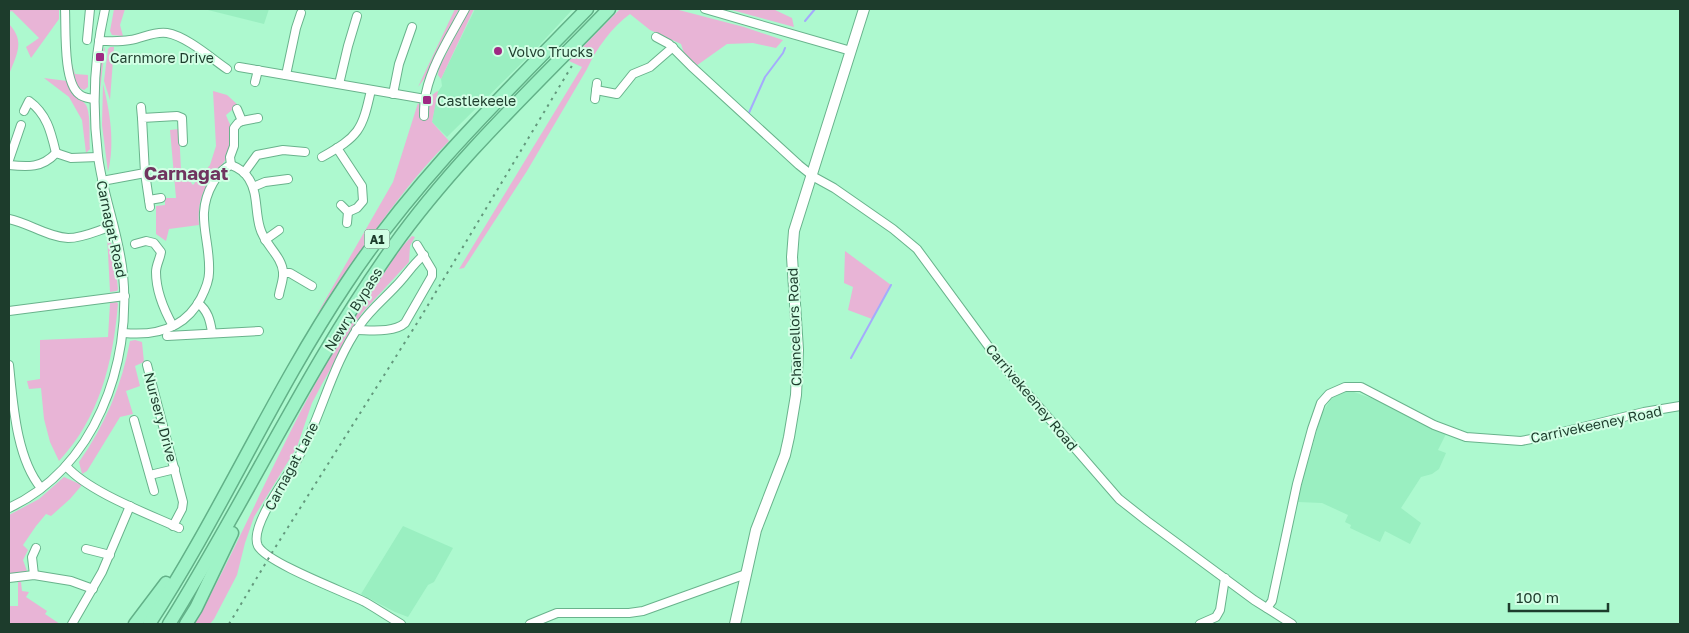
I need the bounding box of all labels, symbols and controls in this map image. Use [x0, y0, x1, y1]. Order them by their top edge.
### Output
place label: Volvo Trucks [508, 43, 593, 60]
marker: Volvo Trucks [492, 45, 504, 57]
place label: Carnmore Drive [110, 49, 214, 66]
marker: Carnmore Drive [94, 51, 106, 63]
place label: Castlekeele [437, 92, 516, 109]
marker: Castlekeele [421, 94, 433, 106]
district label: Carnagat [144, 161, 229, 184]
street label: Carnagat Road [93, 179, 131, 279]
road number: A1 [364, 230, 390, 248]
street label: Newry Bypass [320, 264, 386, 354]
street label: Chancellors Road [783, 268, 805, 386]
street label: Carrivekeeney Road [983, 340, 1081, 454]
street label: Nursery Drive [141, 370, 181, 464]
street label: Carrivekeeney Road [1529, 402, 1663, 446]
street label: Carnagat Lane [261, 419, 321, 513]
scale bar [1509, 580, 1608, 612]
text: 100 m [1516, 588, 1559, 606]

